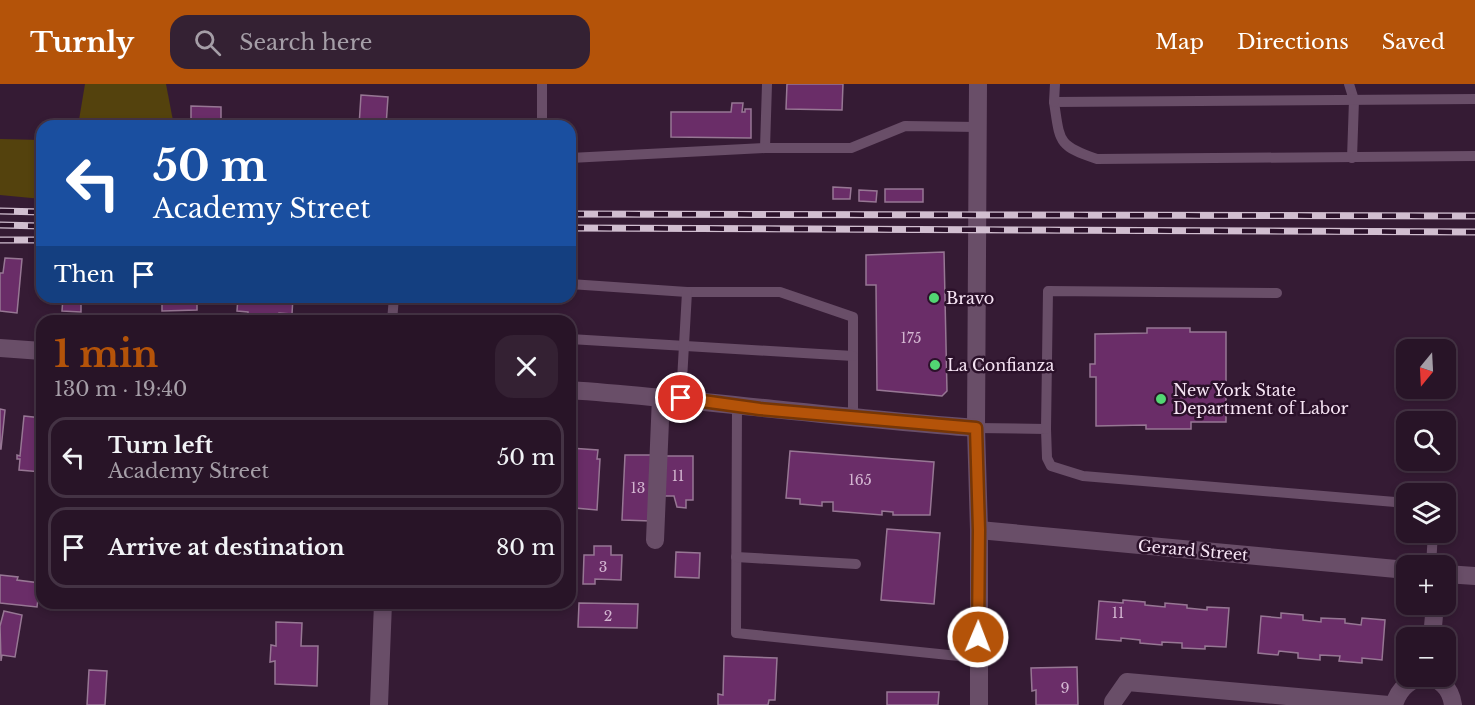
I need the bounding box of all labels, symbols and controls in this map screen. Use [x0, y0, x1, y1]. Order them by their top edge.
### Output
search box [170, 15, 590, 69]
text: Turnly [30, 25, 134, 60]
icon: search [191, 26, 224, 59]
text: Search here [239, 29, 372, 56]
text: Map [1155, 29, 1204, 55]
text: Directions [1237, 29, 1349, 55]
text: Saved [1382, 29, 1445, 55]
text: 50 m [153, 140, 267, 192]
icon: left [54, 144, 132, 222]
text: Academy Street [153, 192, 370, 225]
icon: arrive [127, 258, 160, 291]
text: Then [54, 261, 115, 288]
place label: Bravo [946, 288, 994, 308]
marker: Bravo [927, 291, 941, 305]
house number: 175 [900, 329, 922, 347]
text: 1 min [54, 332, 158, 377]
button: close [495, 335, 558, 398]
north arrow [1396, 339, 1456, 399]
map controls [1396, 339, 1456, 687]
place label: La Confianza [947, 355, 1054, 375]
marker: La Confianza [928, 358, 942, 372]
pin [655, 372, 706, 423]
text: 130 m · 19:40 [54, 377, 187, 401]
place label: New York State Department of Labor [1173, 380, 1349, 418]
icon: arrive [664, 381, 697, 414]
marker: New York State Department of Labor [1154, 392, 1168, 406]
button: search [1396, 411, 1456, 471]
text: Turn left [108, 432, 213, 459]
icon: left [57, 441, 90, 474]
text: 50 m [497, 444, 555, 471]
text: Academy Street [108, 459, 269, 483]
house number: 11 [672, 467, 684, 485]
house number: 165 [848, 471, 872, 489]
house number: 13 [631, 479, 645, 497]
button: layers [1396, 483, 1456, 543]
icon: arrive [57, 531, 90, 564]
text: Arrive at destination [108, 534, 345, 561]
text: 80 m [496, 534, 555, 561]
street label: Gerard Street [1137, 535, 1249, 565]
button: + [1396, 555, 1456, 615]
house number: 3 [599, 558, 607, 576]
house number: 11 [1112, 604, 1124, 622]
position arrow [946, 605, 1010, 669]
house number: 2 [604, 607, 612, 625]
button: − [1396, 627, 1456, 687]
house number: 9 [1060, 679, 1070, 697]

